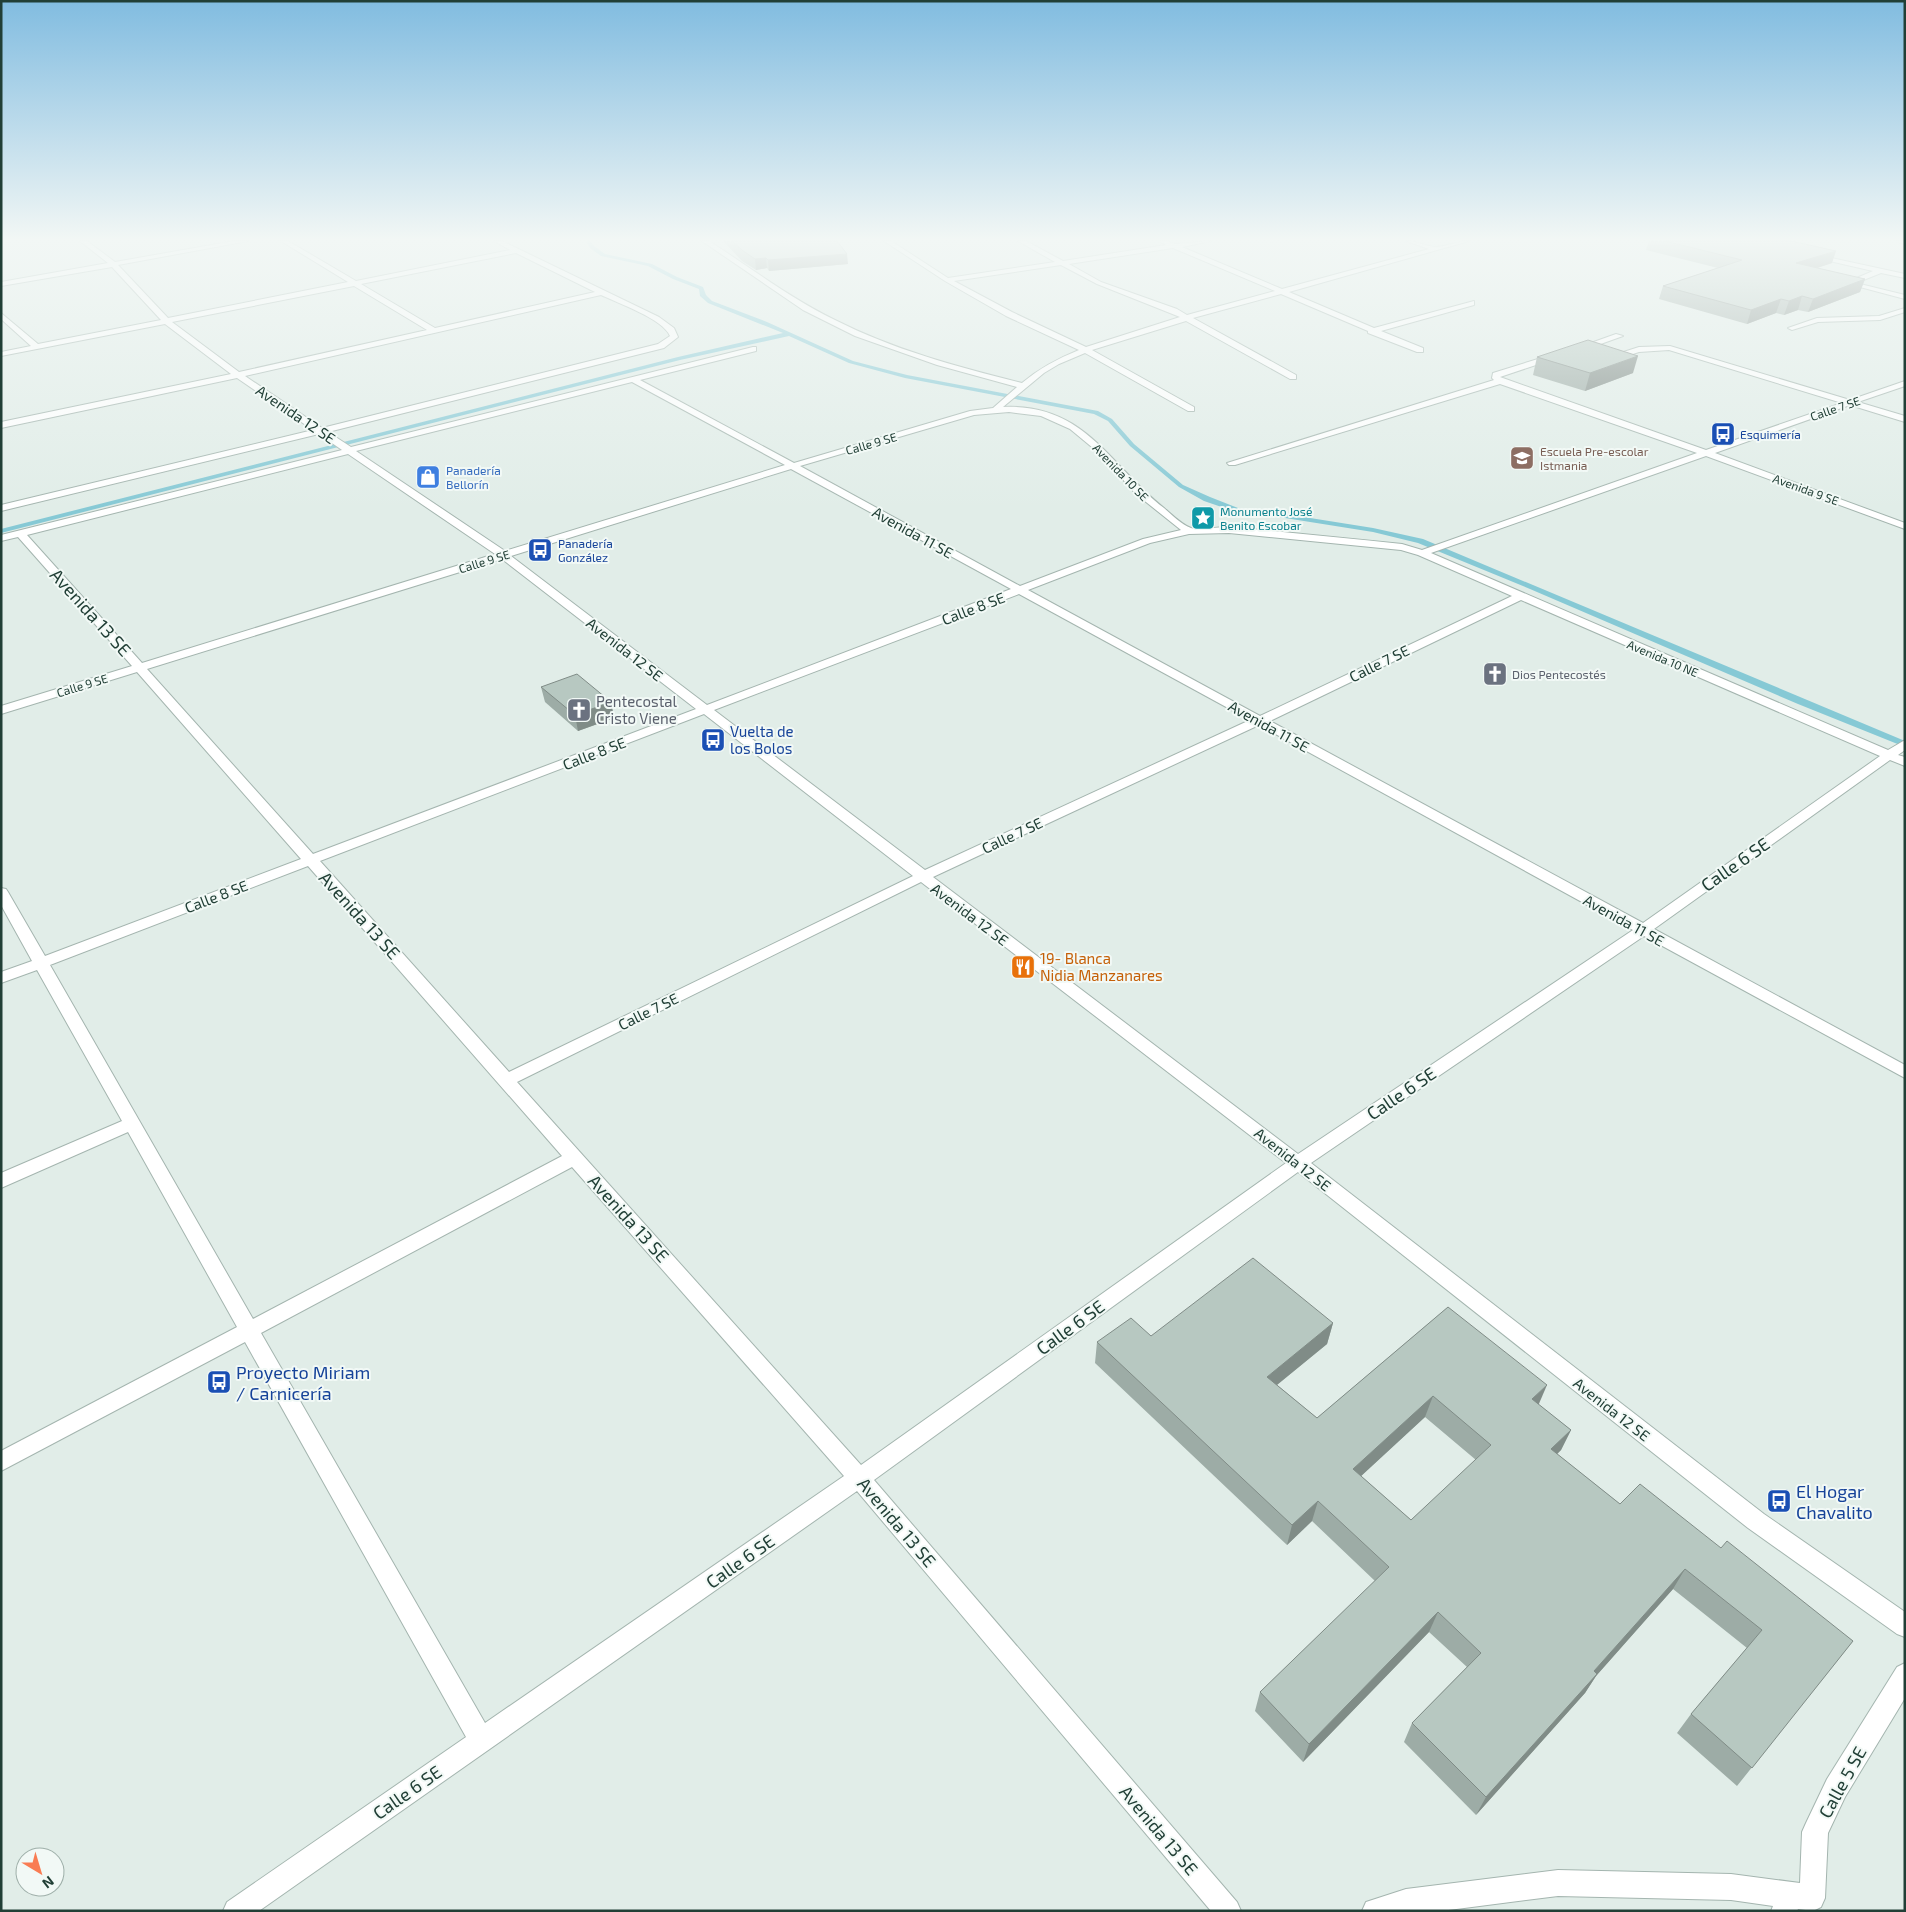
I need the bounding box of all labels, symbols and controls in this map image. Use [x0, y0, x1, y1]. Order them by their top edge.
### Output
street label: Avenida 12 SE [253, 381, 339, 447]
street label: Calle 7 SE [1808, 393, 1862, 423]
bus stop icon: Esquimería [1710, 421, 1736, 447]
place label: Esquimería [1740, 427, 1801, 441]
street label: Calle 9 SE [844, 429, 899, 457]
street label: Avenida 10 SE [1090, 440, 1152, 504]
place label: Escuela Pre-escolar Istmania [1540, 444, 1649, 472]
school or university icon: Escuela Pre-escolar Istmania [1509, 445, 1535, 471]
place label: Panadería Bellorín [446, 463, 501, 491]
shop icon: Panadería Bellorín [415, 464, 441, 490]
street label: Avenida 9 SE [1771, 471, 1841, 507]
street label: Avenida 11 SE [869, 502, 957, 562]
place label: Monumento José Benito Escobar [1220, 504, 1312, 532]
place icon: Monumento José Benito Escobar [1190, 505, 1216, 531]
place label: Panadería González [558, 536, 613, 564]
bus stop icon: Panadería González [527, 537, 553, 563]
street label: Calle 9 SE [457, 547, 511, 575]
street label: Avenida 13 SE [46, 564, 136, 660]
street label: Calle 8 SE [939, 588, 1007, 628]
street label: Avenida 12 SE [583, 614, 667, 684]
street label: Avenida 10 NE [1625, 637, 1701, 679]
street label: Calle 7 SE [1346, 641, 1412, 685]
church icon: Dios Pentecostés [1482, 661, 1508, 687]
place label: Dios Pentecostés [1512, 667, 1606, 681]
street label: Calle 9 SE [55, 671, 109, 699]
place label: Pentecostal Cristo Viene [596, 692, 678, 727]
street label: Avenida 11 SE [1225, 696, 1313, 756]
church icon: Pentecostal Cristo Viene [566, 697, 592, 723]
place label: Vuelta de los Bolos [730, 722, 794, 757]
bus stop icon: Vuelta de los Bolos [700, 727, 726, 753]
street label: Calle 8 SE [560, 733, 628, 773]
street label: Calle 7 SE [979, 813, 1045, 857]
street label: Calle 6 SE [1696, 832, 1774, 896]
street label: Avenida 13 SE [315, 867, 405, 963]
street label: Calle 8 SE [182, 876, 250, 916]
street label: Avenida 12 SE [928, 879, 1012, 949]
street label: Avenida 11 SE [1580, 890, 1668, 950]
place label: 19- Blanca Nidia Manzanares [1040, 949, 1163, 984]
restaurant icon: 19- Blanca Nidia Manzanares [1010, 954, 1036, 980]
street label: Calle 7 SE [615, 989, 681, 1033]
street label: Calle 6 SE [1362, 1062, 1440, 1124]
street label: Avenida 12 SE [1251, 1124, 1335, 1194]
street label: Avenida 13 SE [584, 1170, 674, 1266]
street label: Calle 6 SE [1032, 1295, 1108, 1359]
place label: Proyecto Miriam / Carnicería [236, 1361, 370, 1404]
bus stop icon: Proyecto Miriam / Carnicería [206, 1369, 232, 1395]
street label: Avenida 12 SE [1570, 1374, 1654, 1444]
street label: Avenida 13 SE [853, 1473, 941, 1571]
place label: El Hogar Chavalito [1796, 1480, 1873, 1523]
bus stop icon: El Hogar Chavalito [1766, 1488, 1792, 1514]
street label: Calle 6 SE [701, 1529, 779, 1593]
street label: Calle 5 SE [1813, 1742, 1871, 1822]
street label: Calle 6 SE [368, 1760, 446, 1824]
street label: Avenida 13 SE [1115, 1781, 1203, 1879]
north arrow [15, 1847, 65, 1897]
text: N [39, 1873, 58, 1892]

